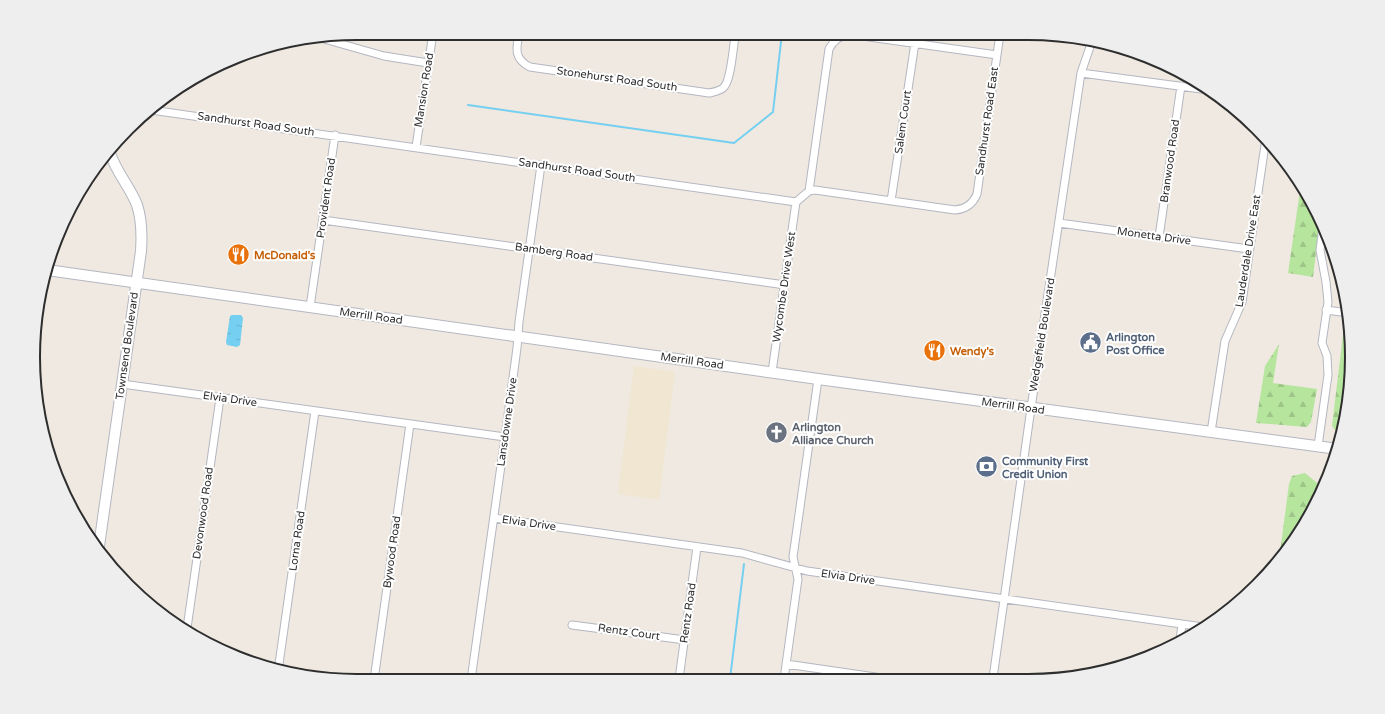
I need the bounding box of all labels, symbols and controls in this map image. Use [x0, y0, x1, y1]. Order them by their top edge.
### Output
street label: Mansion Road [412, 52, 436, 128]
street label: Stonehurst Road South [556, 64, 678, 94]
street label: Sandhurst Road East [973, 66, 1001, 176]
street label: Salem Court [892, 89, 914, 155]
street label: Sandhurst Road South [197, 109, 315, 139]
street label: Branwood Road [1158, 118, 1182, 203]
street label: Sandhurst Road South [518, 155, 636, 185]
street label: Provident Road [314, 157, 338, 239]
street label: Lauderdale Drive East [1233, 194, 1263, 308]
street label: Monetta Drive [1116, 224, 1192, 248]
street label: Wycombe Drive West [770, 231, 798, 343]
street label: Bamberg Road [514, 240, 594, 264]
restaurant icon: McDonald's [225, 242, 251, 268]
place label: McDonald's [254, 249, 316, 262]
street label: Wedgefield Boulevard [1027, 277, 1057, 393]
street label: Townsend Boulevard [113, 291, 141, 401]
street label: Merrill Road [338, 305, 404, 327]
public building icon: Arlington Post Office [1077, 330, 1103, 356]
place label: Arlington Post Office [1106, 331, 1165, 357]
restaurant icon: Wendy's [922, 338, 948, 364]
place label: Wendy's [950, 345, 995, 359]
street label: Merrill Road [659, 350, 725, 372]
street label: Lansdowne Drive [494, 377, 520, 467]
street label: Elvia Drive [202, 389, 258, 409]
street label: Merrill Road [980, 395, 1046, 417]
church icon: Arlington Alliance Church [764, 420, 790, 446]
place label: Arlington Alliance Church [792, 421, 874, 447]
bank icon: Community First Credit Union [974, 454, 1000, 480]
place label: Community First Credit Union [1002, 455, 1089, 481]
street label: Devonwood Road [190, 466, 216, 560]
street label: Lorna Road [286, 510, 308, 572]
street label: Elvia Drive [501, 513, 557, 533]
street label: Bywood Road [380, 515, 404, 589]
street label: Elvia Drive [820, 567, 876, 587]
street label: Rentz Road [677, 582, 699, 644]
street label: Rentz Court [597, 621, 661, 643]

